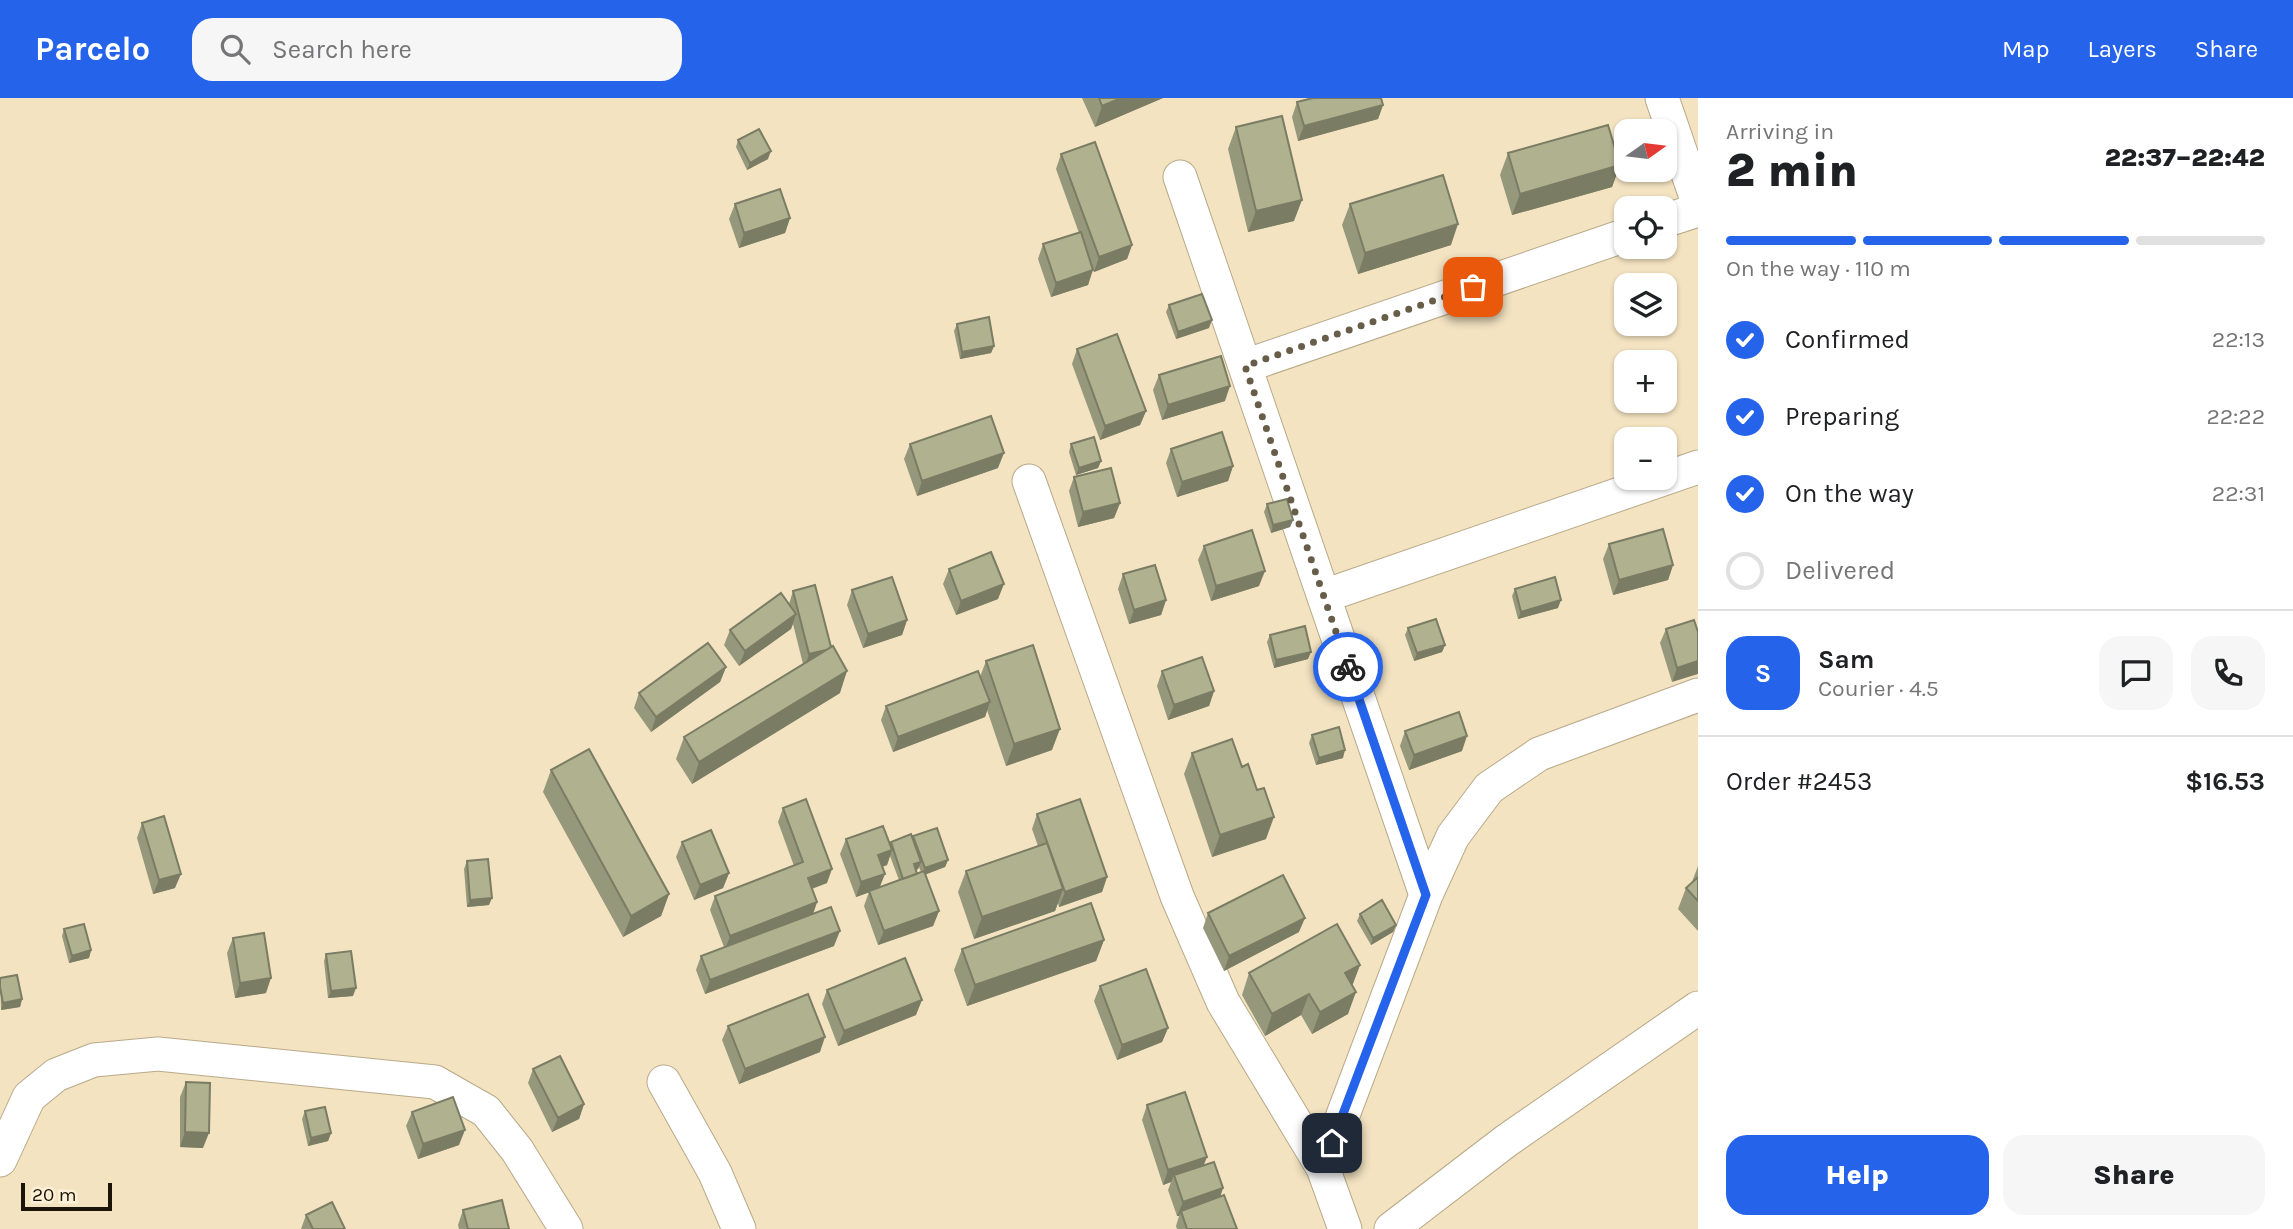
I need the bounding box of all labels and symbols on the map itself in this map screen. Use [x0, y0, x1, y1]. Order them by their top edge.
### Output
north arrow [1614, 119, 1676, 182]
pin [1443, 257, 1503, 317]
courier [1313, 632, 1383, 702]
pin [1302, 1113, 1362, 1173]
scale bar [21, 1180, 112, 1212]

